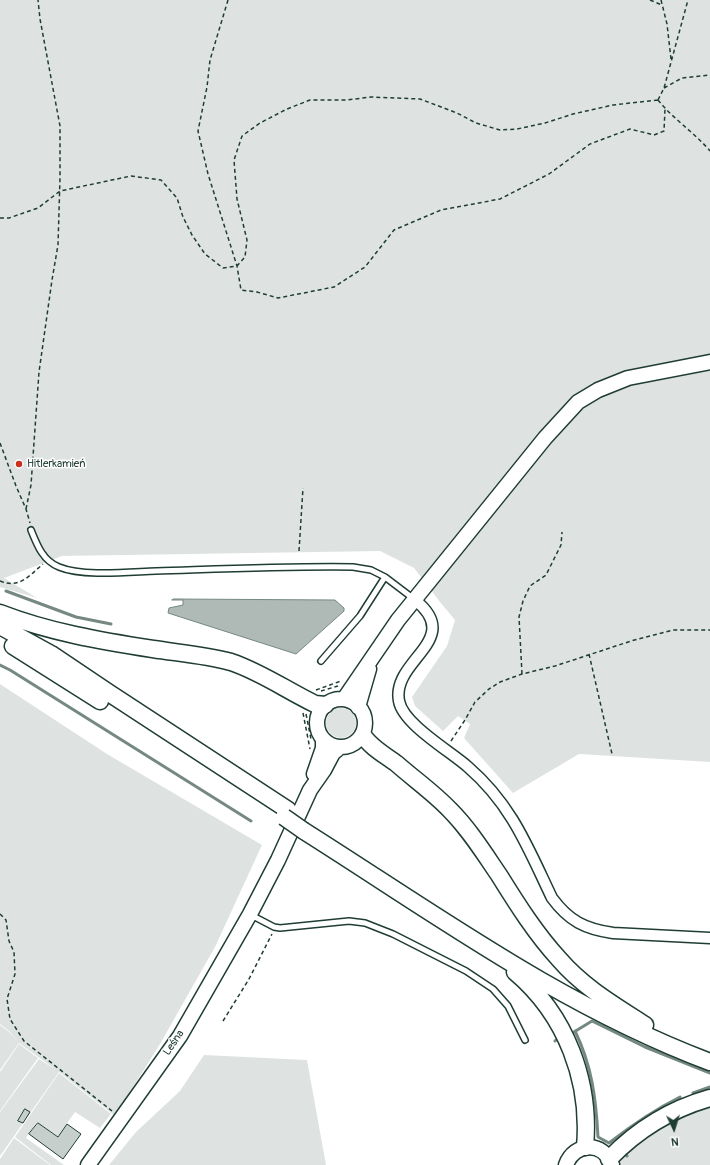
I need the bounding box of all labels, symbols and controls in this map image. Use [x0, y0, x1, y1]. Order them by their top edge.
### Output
place label: Hitlerkamień [27, 457, 86, 471]
marker: Hitlerkamień [14, 459, 24, 469]
street label: Leśna [161, 1028, 187, 1058]
north arrow [654, 1109, 694, 1149]
text: N [671, 1135, 679, 1148]

